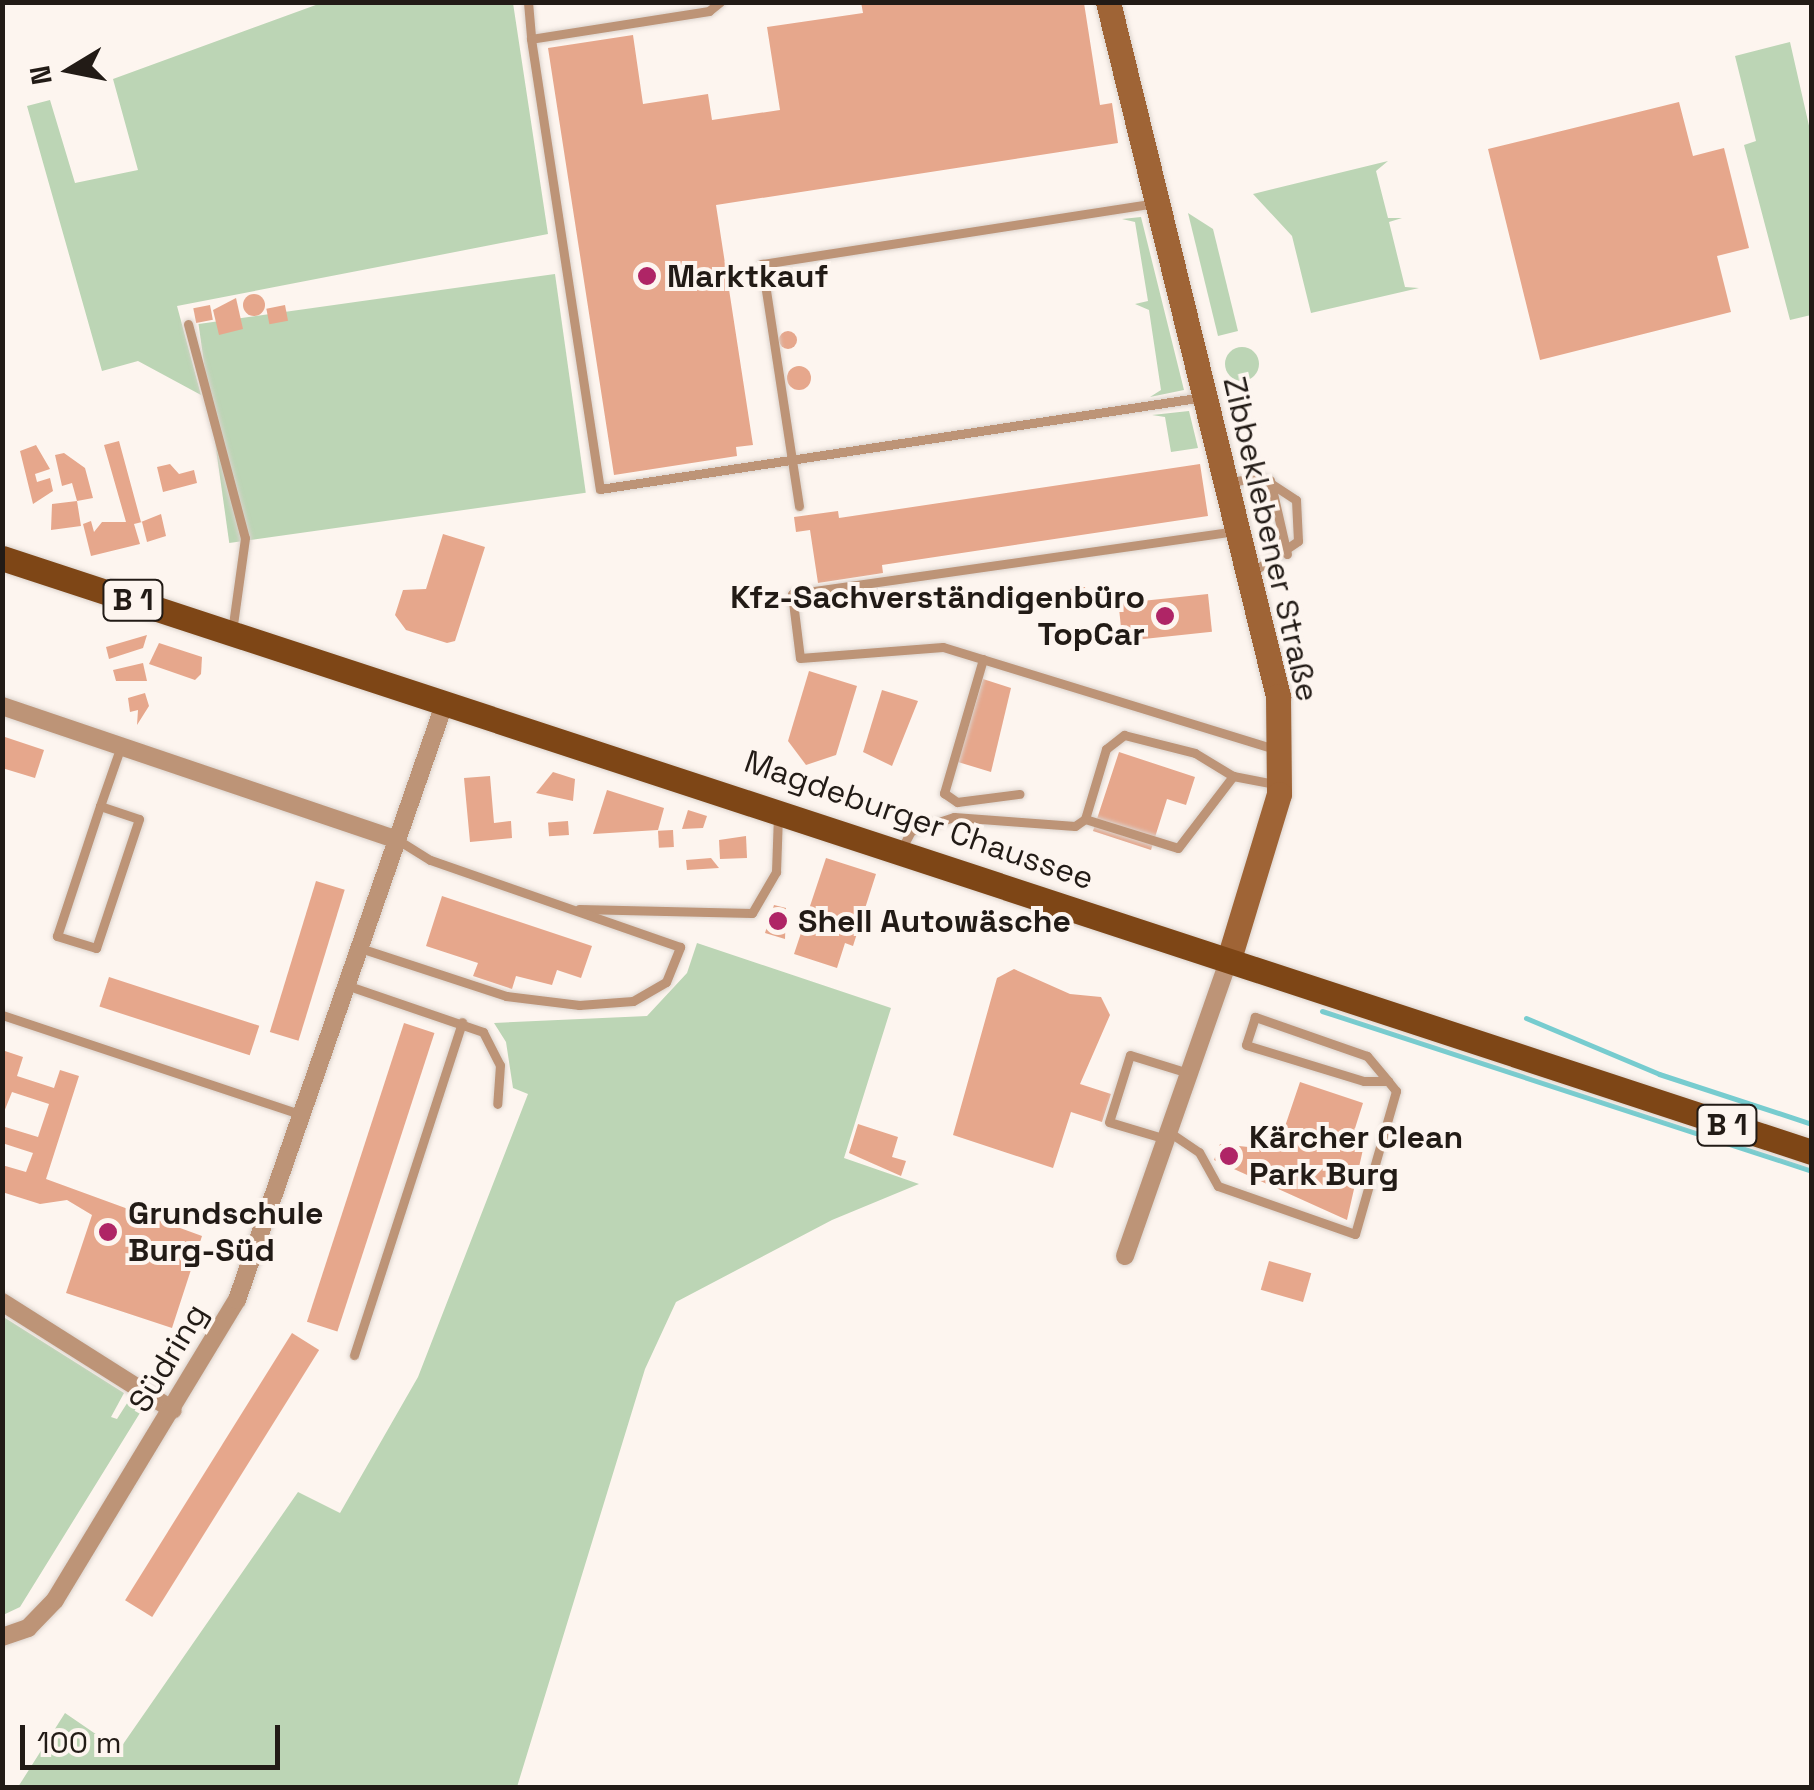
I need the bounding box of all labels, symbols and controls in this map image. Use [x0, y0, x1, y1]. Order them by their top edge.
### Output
north arrow [20, 20, 120, 120]
text: N [21, 63, 60, 88]
place label: Marktkauf [667, 257, 828, 295]
marker: Marktkauf [636, 265, 658, 287]
street label: Zibbeklebener Straße [1215, 373, 1327, 705]
road number: B 1 [100, 575, 166, 625]
place label: Kfz-Sachverständigenbüro TopCar [730, 579, 1145, 654]
marker: Kfz-Sachverständigenbüro TopCar [1154, 605, 1176, 627]
street label: Magdeburger Chaussee [739, 742, 1099, 898]
place label: Shell Autowäsche [798, 902, 1071, 940]
marker: Shell Autowäsche [767, 910, 789, 932]
road number: B 1 [1694, 1100, 1760, 1150]
place label: Kärcher Clean Park Burg [1249, 1119, 1463, 1194]
marker: Kärcher Clean Park Burg [1218, 1145, 1240, 1167]
place label: Grundschule Burg-Süd [128, 1195, 323, 1270]
marker: Grundschule Burg-Süd [97, 1221, 119, 1243]
street label: Südring [121, 1297, 215, 1419]
scale bar [25, 1705, 285, 1767]
text: 100 m [37, 1723, 122, 1762]

